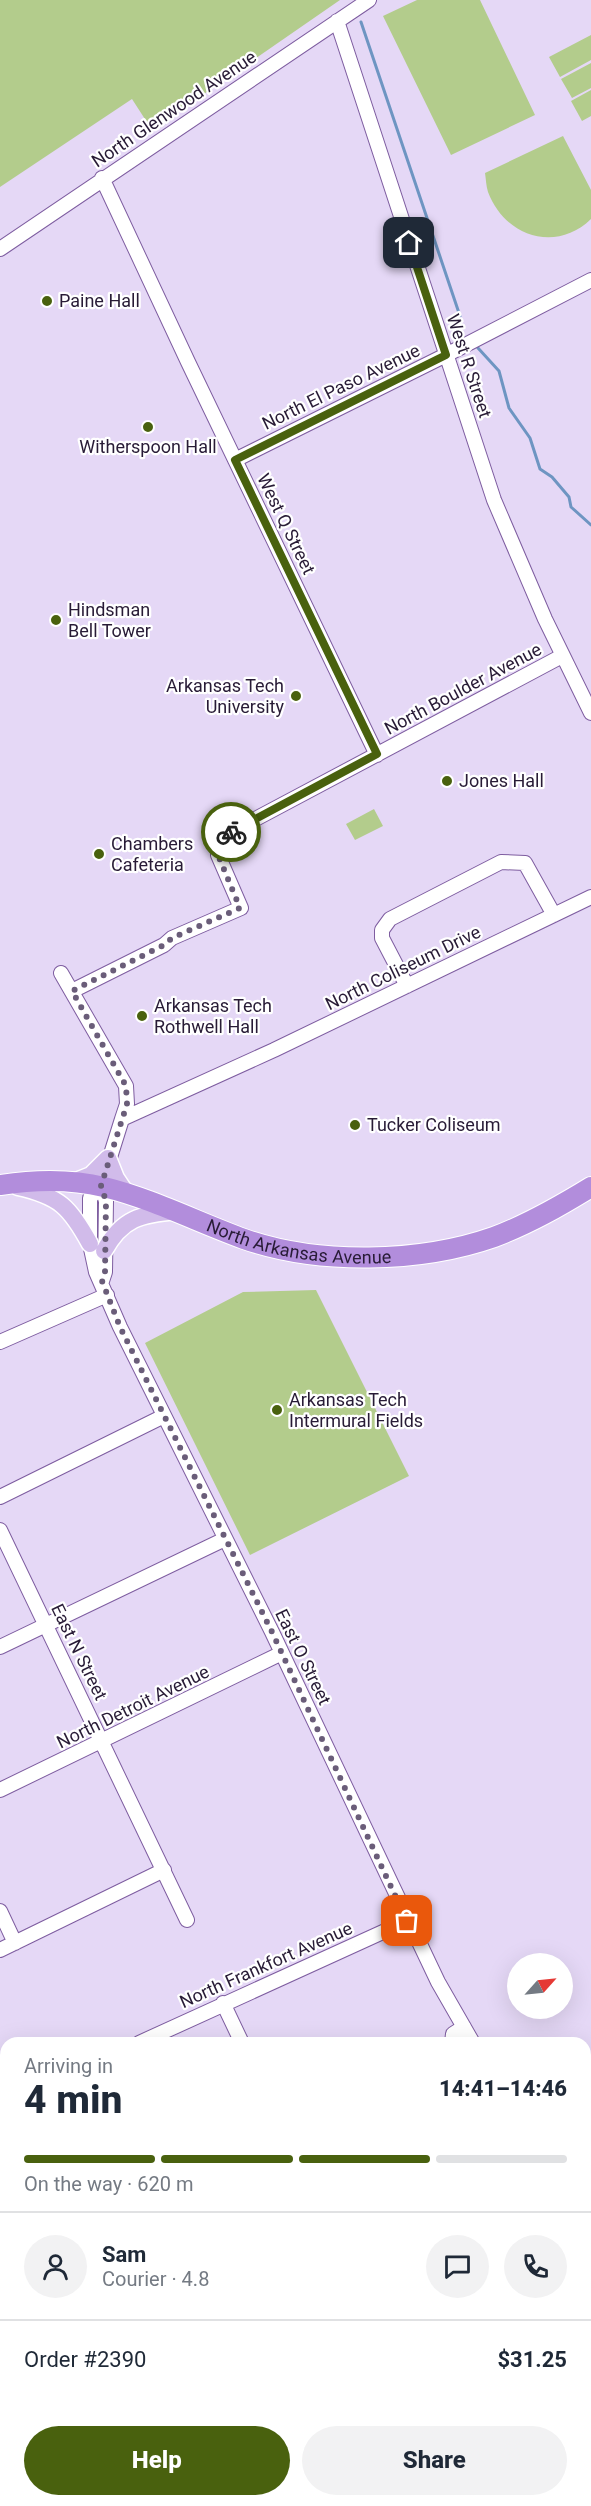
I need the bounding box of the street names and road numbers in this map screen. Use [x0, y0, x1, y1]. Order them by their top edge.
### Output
street label: North Glenwood Avenue [88, 46, 260, 171]
street label: West R Street [443, 311, 496, 421]
street label: North El Paso Avenue [258, 339, 423, 434]
street label: West Q Street [253, 470, 320, 578]
street label: North Boulder Avenue [381, 638, 545, 739]
street label: North Coliseum Drive [322, 921, 484, 1014]
street label: North Arkansas Avenue [204, 1214, 392, 1268]
street label: East N Street [47, 1600, 112, 1703]
street label: East O Street [271, 1605, 336, 1708]
street label: North Detroit Avenue [53, 1661, 212, 1753]
street label: North Frankfort Avenue [176, 1917, 355, 2012]

